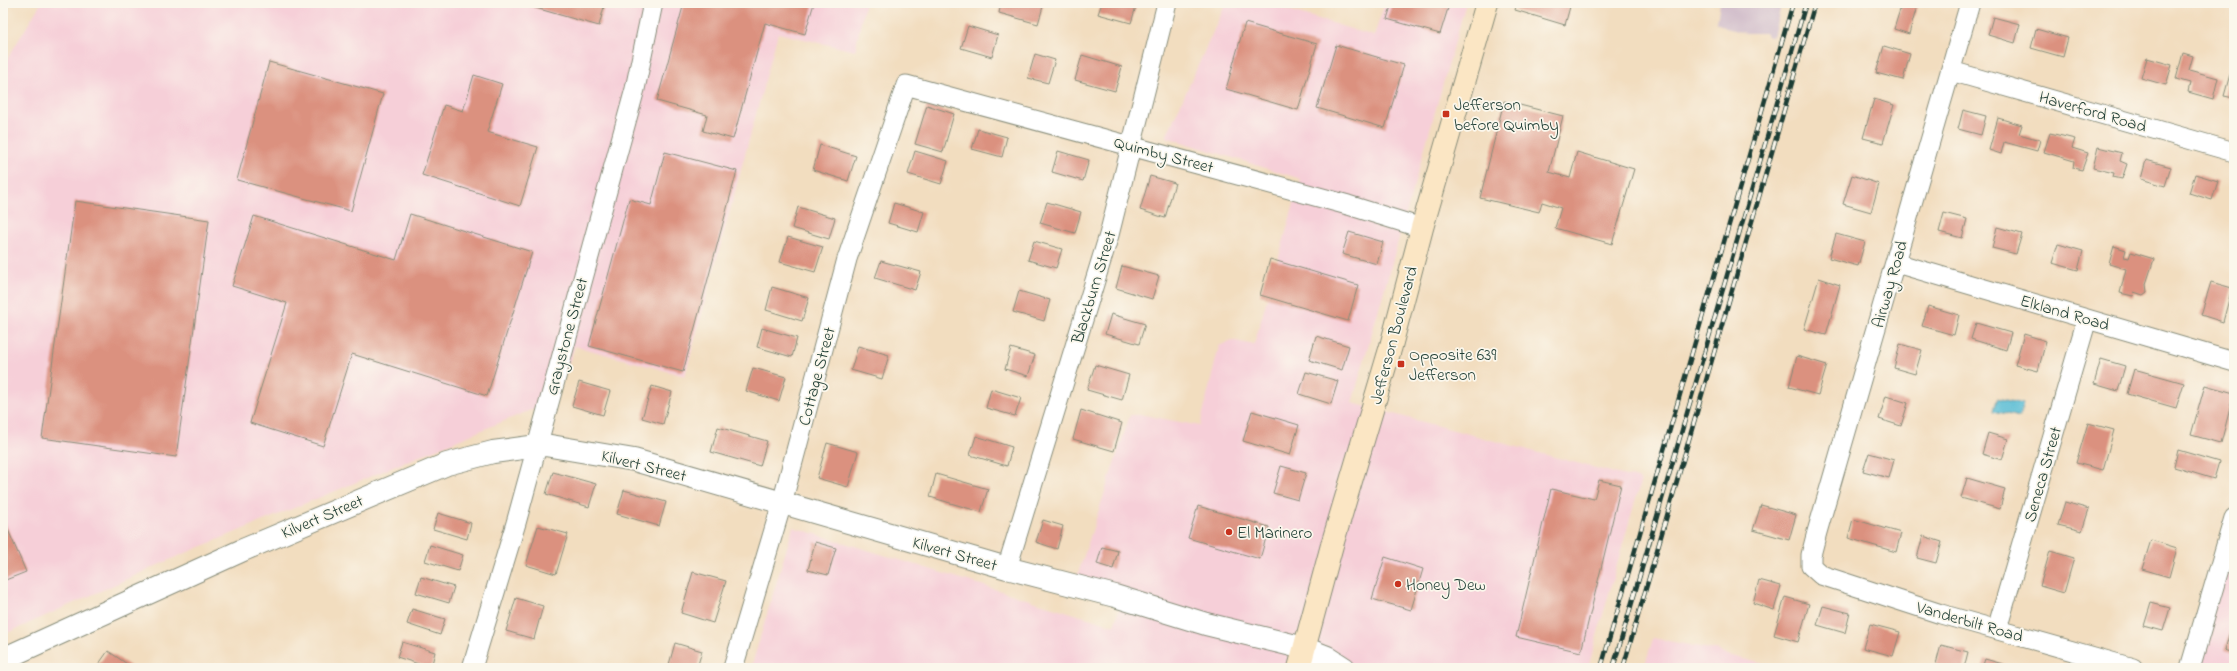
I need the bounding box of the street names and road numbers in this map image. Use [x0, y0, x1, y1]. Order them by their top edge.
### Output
street label: Haverford Road [2036, 85, 2150, 140]
street label: Quimby Street [1111, 130, 1217, 182]
street label: Blackburn Street [1065, 228, 1124, 348]
street label: Airway Road [1866, 237, 1916, 331]
street label: Jefferson Boulevard [1364, 263, 1425, 407]
street label: Graystone Street [540, 275, 596, 398]
street label: Elkland Road [2017, 289, 2113, 338]
street label: Cottage Street [792, 324, 845, 429]
street label: Seneca Street [2018, 423, 2069, 525]
street label: Kilvert Street [598, 444, 689, 489]
street label: Kilvert Street [278, 489, 368, 546]
street label: Kilvert Street [909, 530, 1000, 579]
street label: Vanderbilt Road [1912, 595, 2026, 650]

